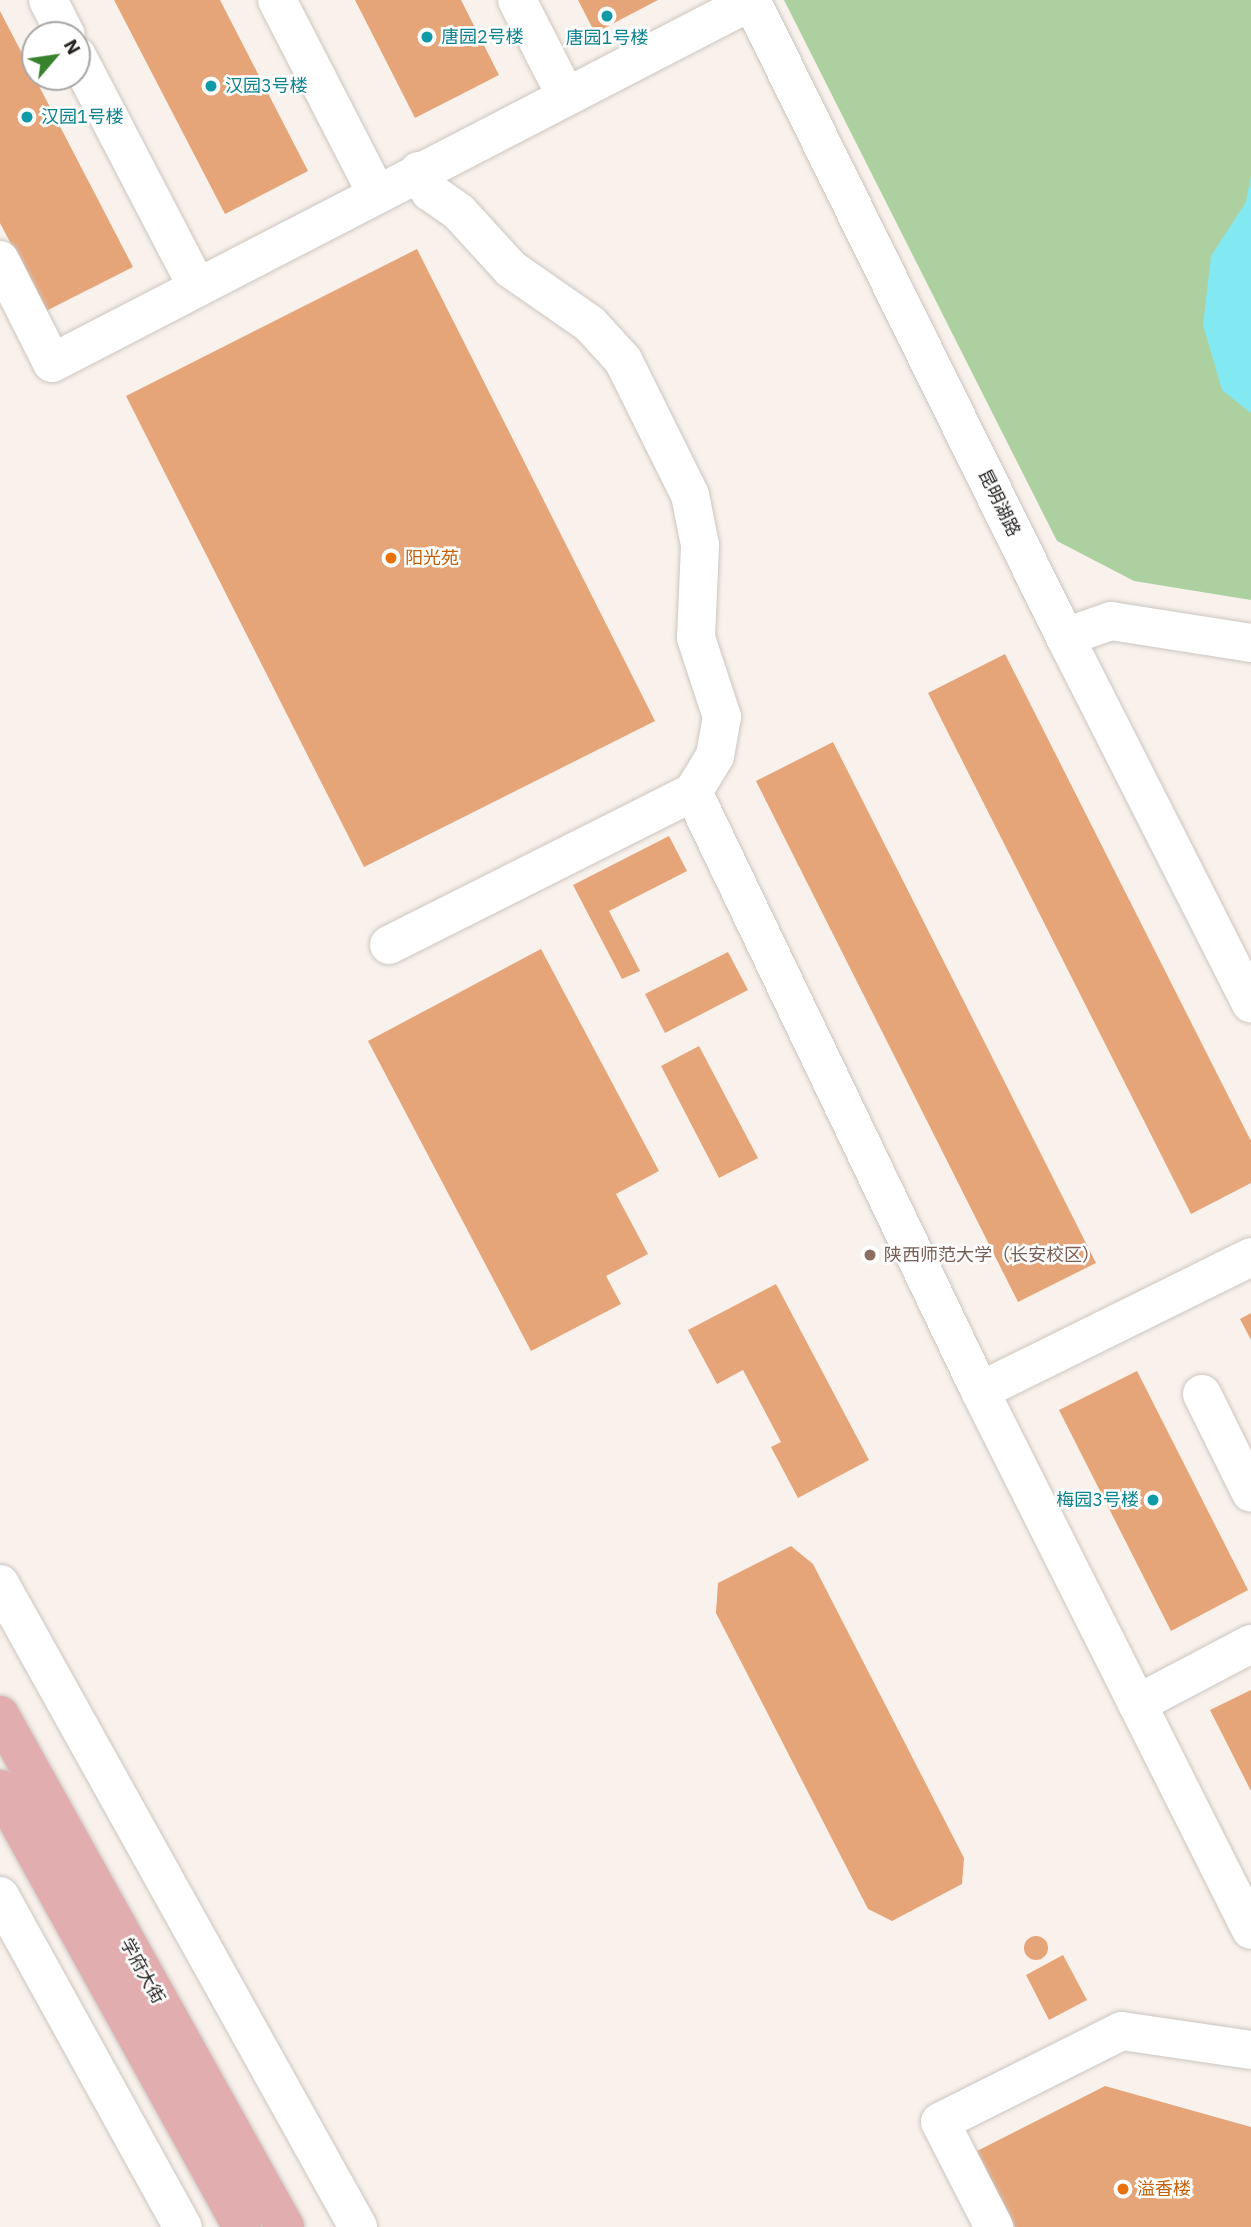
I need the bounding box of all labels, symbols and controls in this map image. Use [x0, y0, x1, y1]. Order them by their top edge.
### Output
marker: 唐园1号楼 [599, 8, 615, 24]
north arrow [21, 21, 91, 91]
place label: 唐园2号楼 [441, 26, 524, 48]
place label: 唐园1号楼 [566, 27, 648, 49]
marker: 唐园2号楼 [419, 29, 435, 45]
text: N [59, 35, 86, 59]
place label: 汉园3号楼 [225, 75, 308, 97]
marker: 汉园3号楼 [203, 78, 219, 94]
place label: 汉园1号楼 [41, 106, 124, 128]
marker: 汉园1号楼 [19, 109, 35, 125]
street label: 昆明湖路 [974, 466, 1024, 540]
place label: 阳光苑 [405, 547, 459, 569]
marker: 阳光苑 [383, 550, 399, 566]
place label: 陕西师范大学（长安校区） [884, 1244, 1100, 1266]
marker: 陕西师范大学（长安校区） [862, 1247, 878, 1263]
place label: 梅园3号楼 [1056, 1489, 1139, 1511]
marker: 梅园3号楼 [1145, 1492, 1161, 1508]
street label: 学府大街 [115, 1934, 169, 2008]
place label: 溢香楼 [1137, 2178, 1191, 2200]
marker: 溢香楼 [1115, 2181, 1131, 2197]

